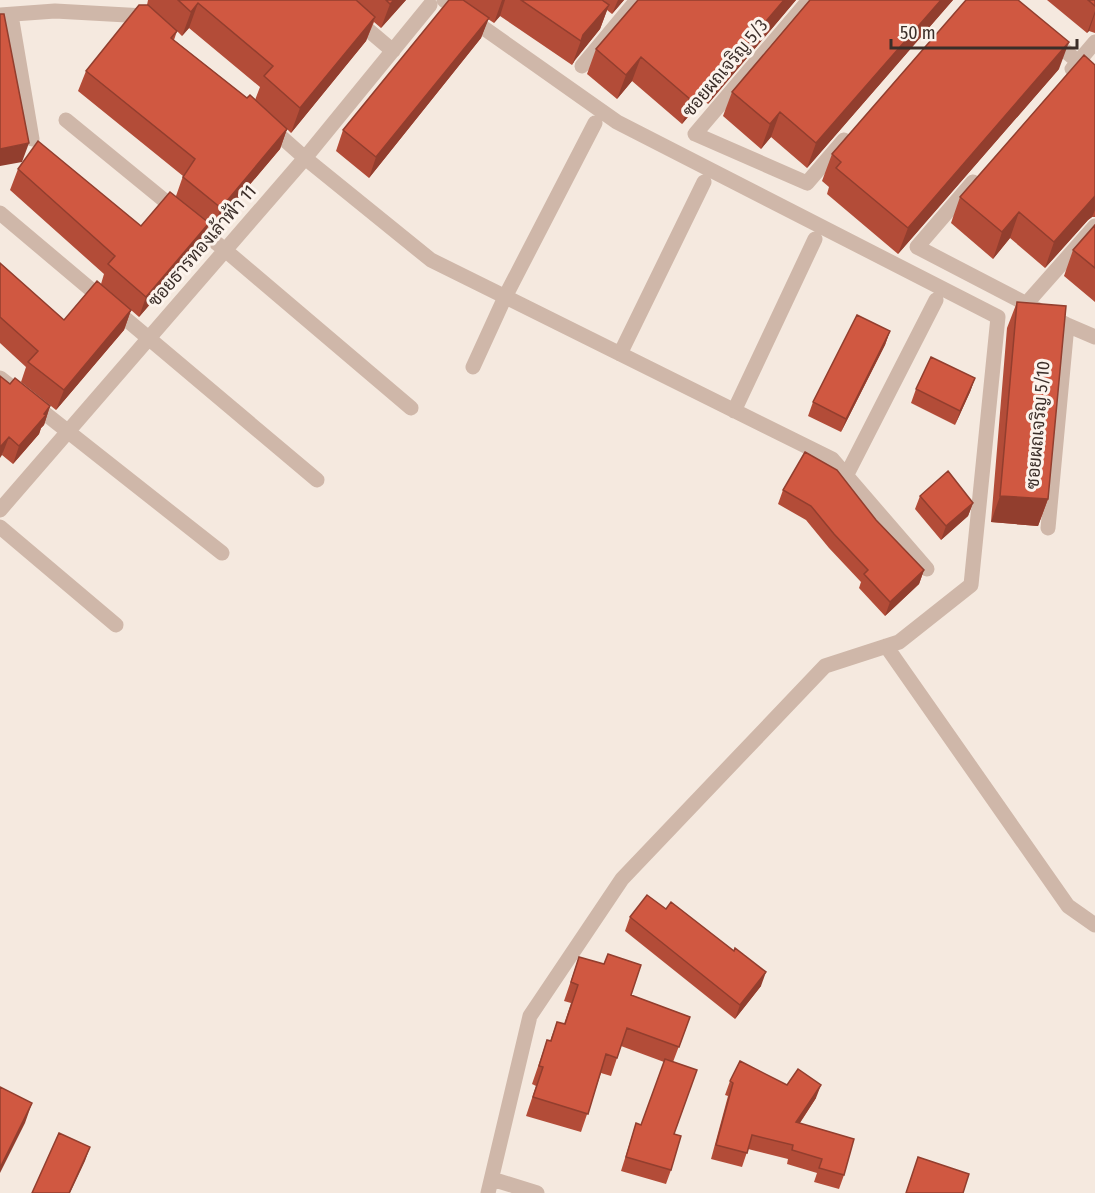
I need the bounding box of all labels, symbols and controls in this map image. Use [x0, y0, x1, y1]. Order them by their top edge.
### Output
scale bar [891, 12, 1077, 50]
street label: ซอยผถเจริญ 5/3 [678, 15, 772, 121]
text: 50 m [900, 22, 936, 44]
street label: ซอยธารทองเล้าฟ้า 11 [142, 180, 261, 311]
street label: ซอยผถเจริญ 5/10 [1021, 360, 1055, 490]

